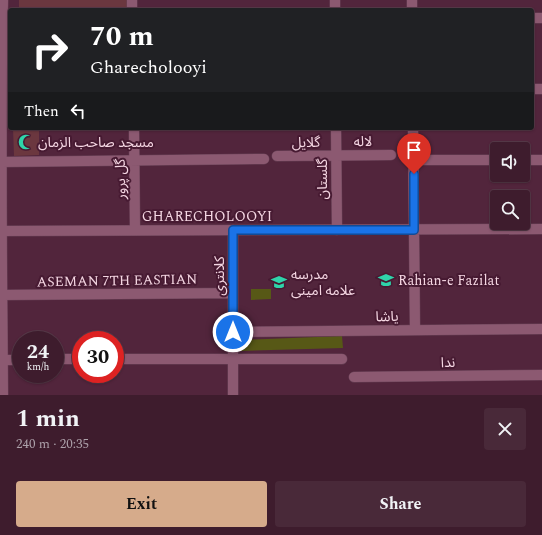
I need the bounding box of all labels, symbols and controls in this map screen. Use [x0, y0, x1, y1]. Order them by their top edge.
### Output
text: 70 m [90, 15, 154, 58]
icon: right [24, 24, 76, 76]
text: Gharecholooyi [90, 54, 207, 81]
text: Then [24, 100, 59, 123]
icon: left [67, 100, 89, 122]
street label: لاله [354, 131, 372, 152]
place label: مسجد صاحب الزمان [38, 132, 154, 153]
street label: گلایل [292, 132, 321, 153]
mosque icon: مسجد صاحب الزمان [17, 133, 35, 151]
pin [397, 133, 431, 174]
icon: arrive [403, 139, 425, 161]
map controls [490, 142, 530, 230]
button: sound [490, 142, 530, 182]
street label: گل پرور [110, 158, 131, 200]
street label: گلستان [312, 158, 333, 199]
button: search [490, 190, 530, 230]
street label: GHARECHOLOOYI [142, 206, 272, 227]
street label: کلانتری [209, 256, 230, 296]
place label: مدرسه علامه امینی [291, 264, 355, 301]
street label: ASEMAN 7TH EASTIAN [37, 269, 197, 292]
place label: Rahian-e Fazilat [398, 270, 499, 291]
school or university icon: Rahian-e Fazilat [377, 271, 395, 289]
school or university icon: مدرسه علامه امینی [270, 273, 288, 291]
street label: یاشا [375, 306, 399, 327]
position arrow [212, 311, 254, 353]
speed limit sign: 30 [72, 331, 124, 383]
text: 24 [27, 337, 49, 367]
street label: ندا [441, 352, 456, 373]
text: km/h [27, 359, 49, 375]
text: 1 min [16, 401, 80, 437]
button: close [484, 408, 526, 450]
text: 240 m · 20:35 [16, 434, 89, 454]
button: Exit [16, 481, 267, 527]
button: Share [275, 481, 526, 527]

